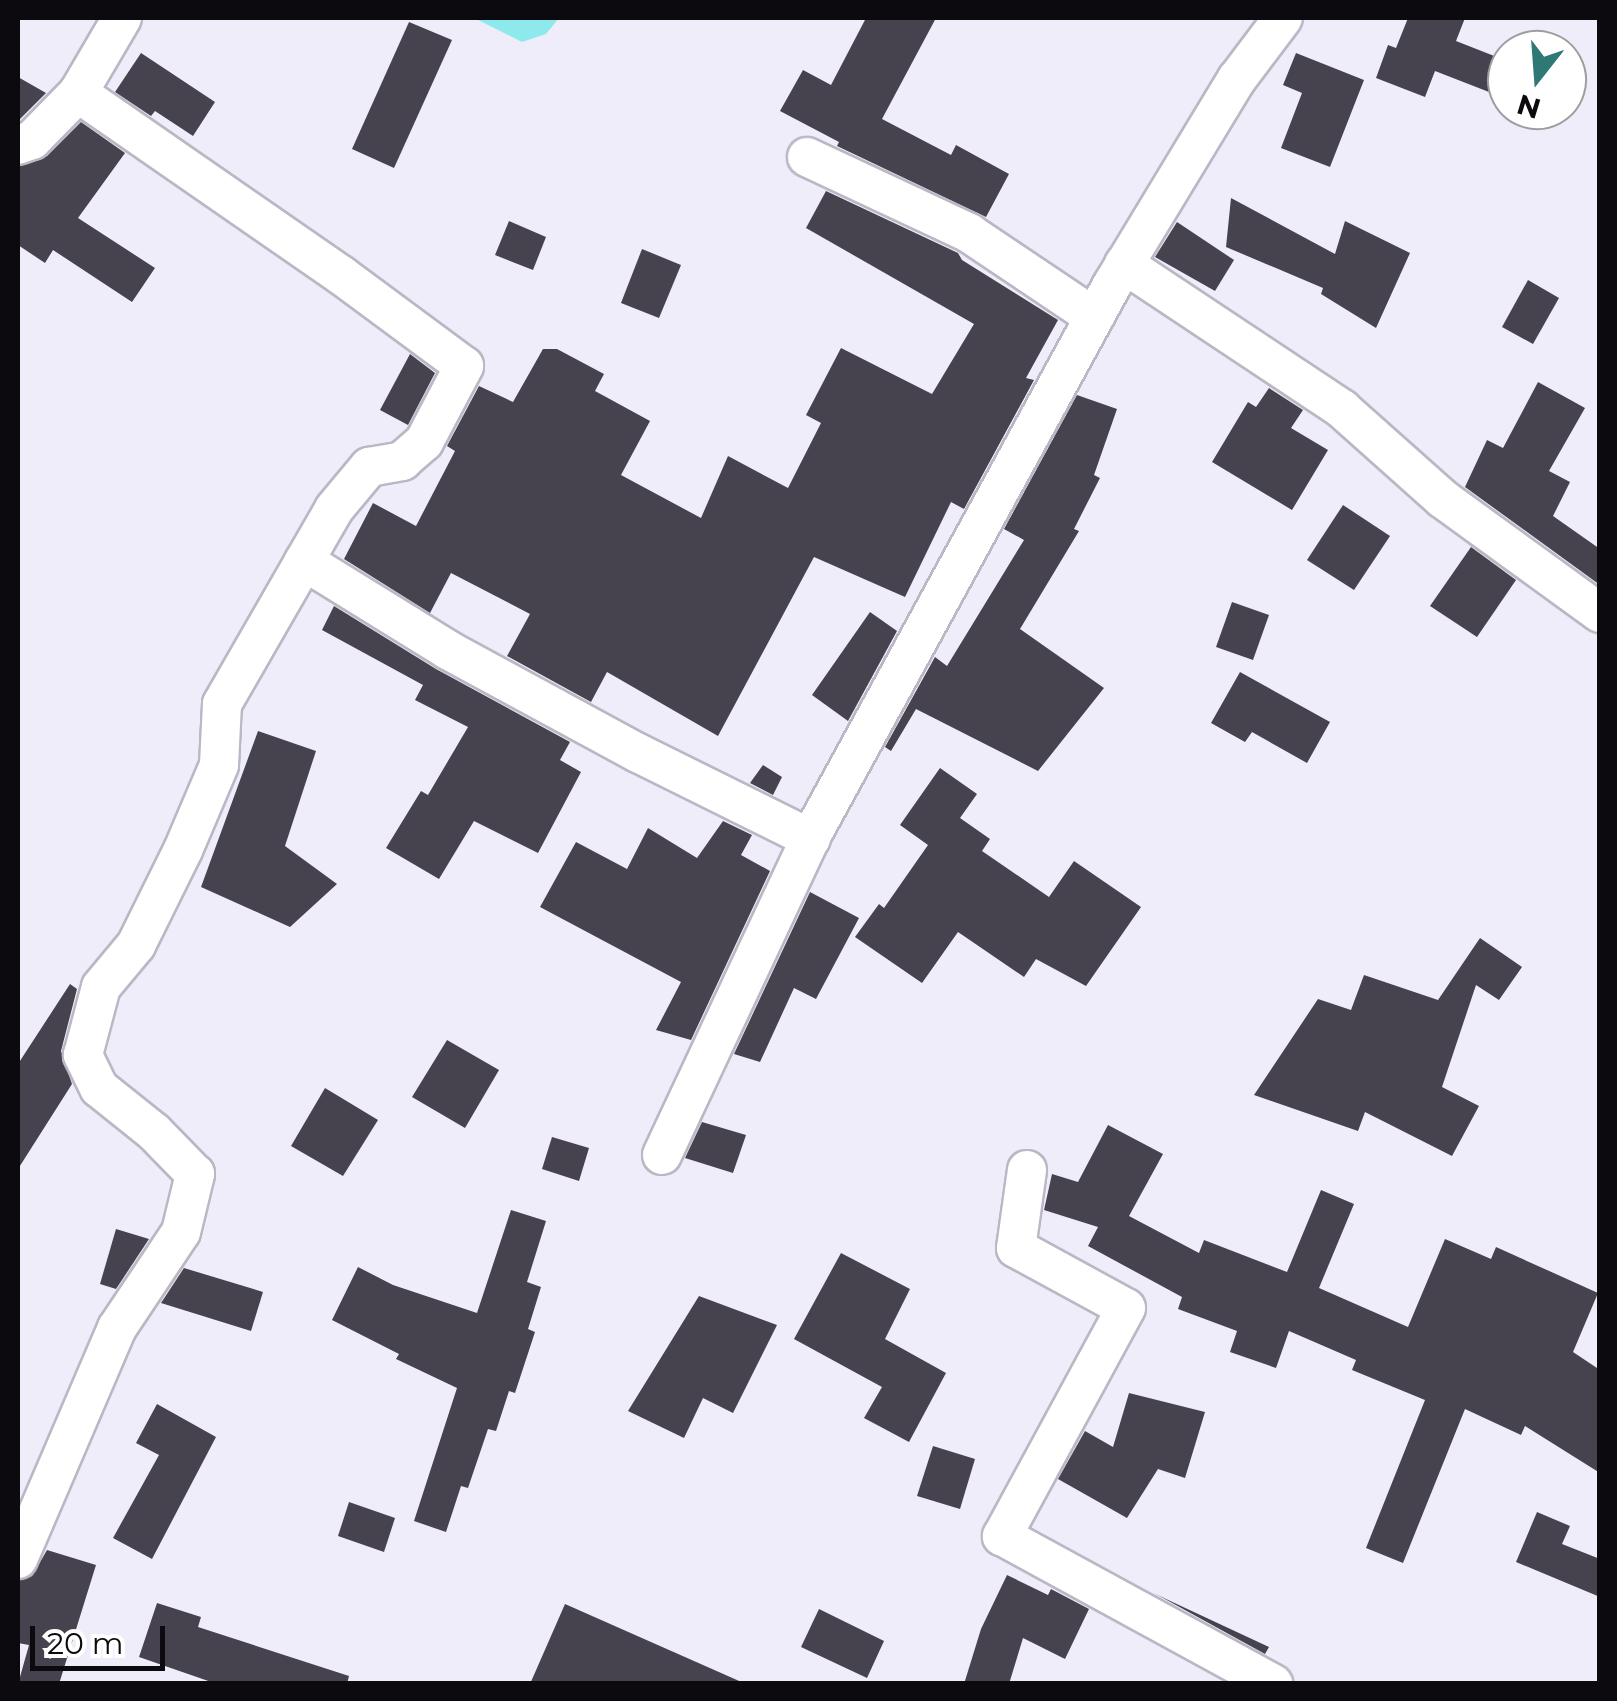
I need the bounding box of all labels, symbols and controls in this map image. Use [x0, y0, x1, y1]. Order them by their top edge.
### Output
north arrow [1487, 30, 1587, 130]
text: N [1513, 87, 1545, 126]
scale bar [35, 1606, 170, 1668]
text: 20 m [47, 1625, 124, 1662]

